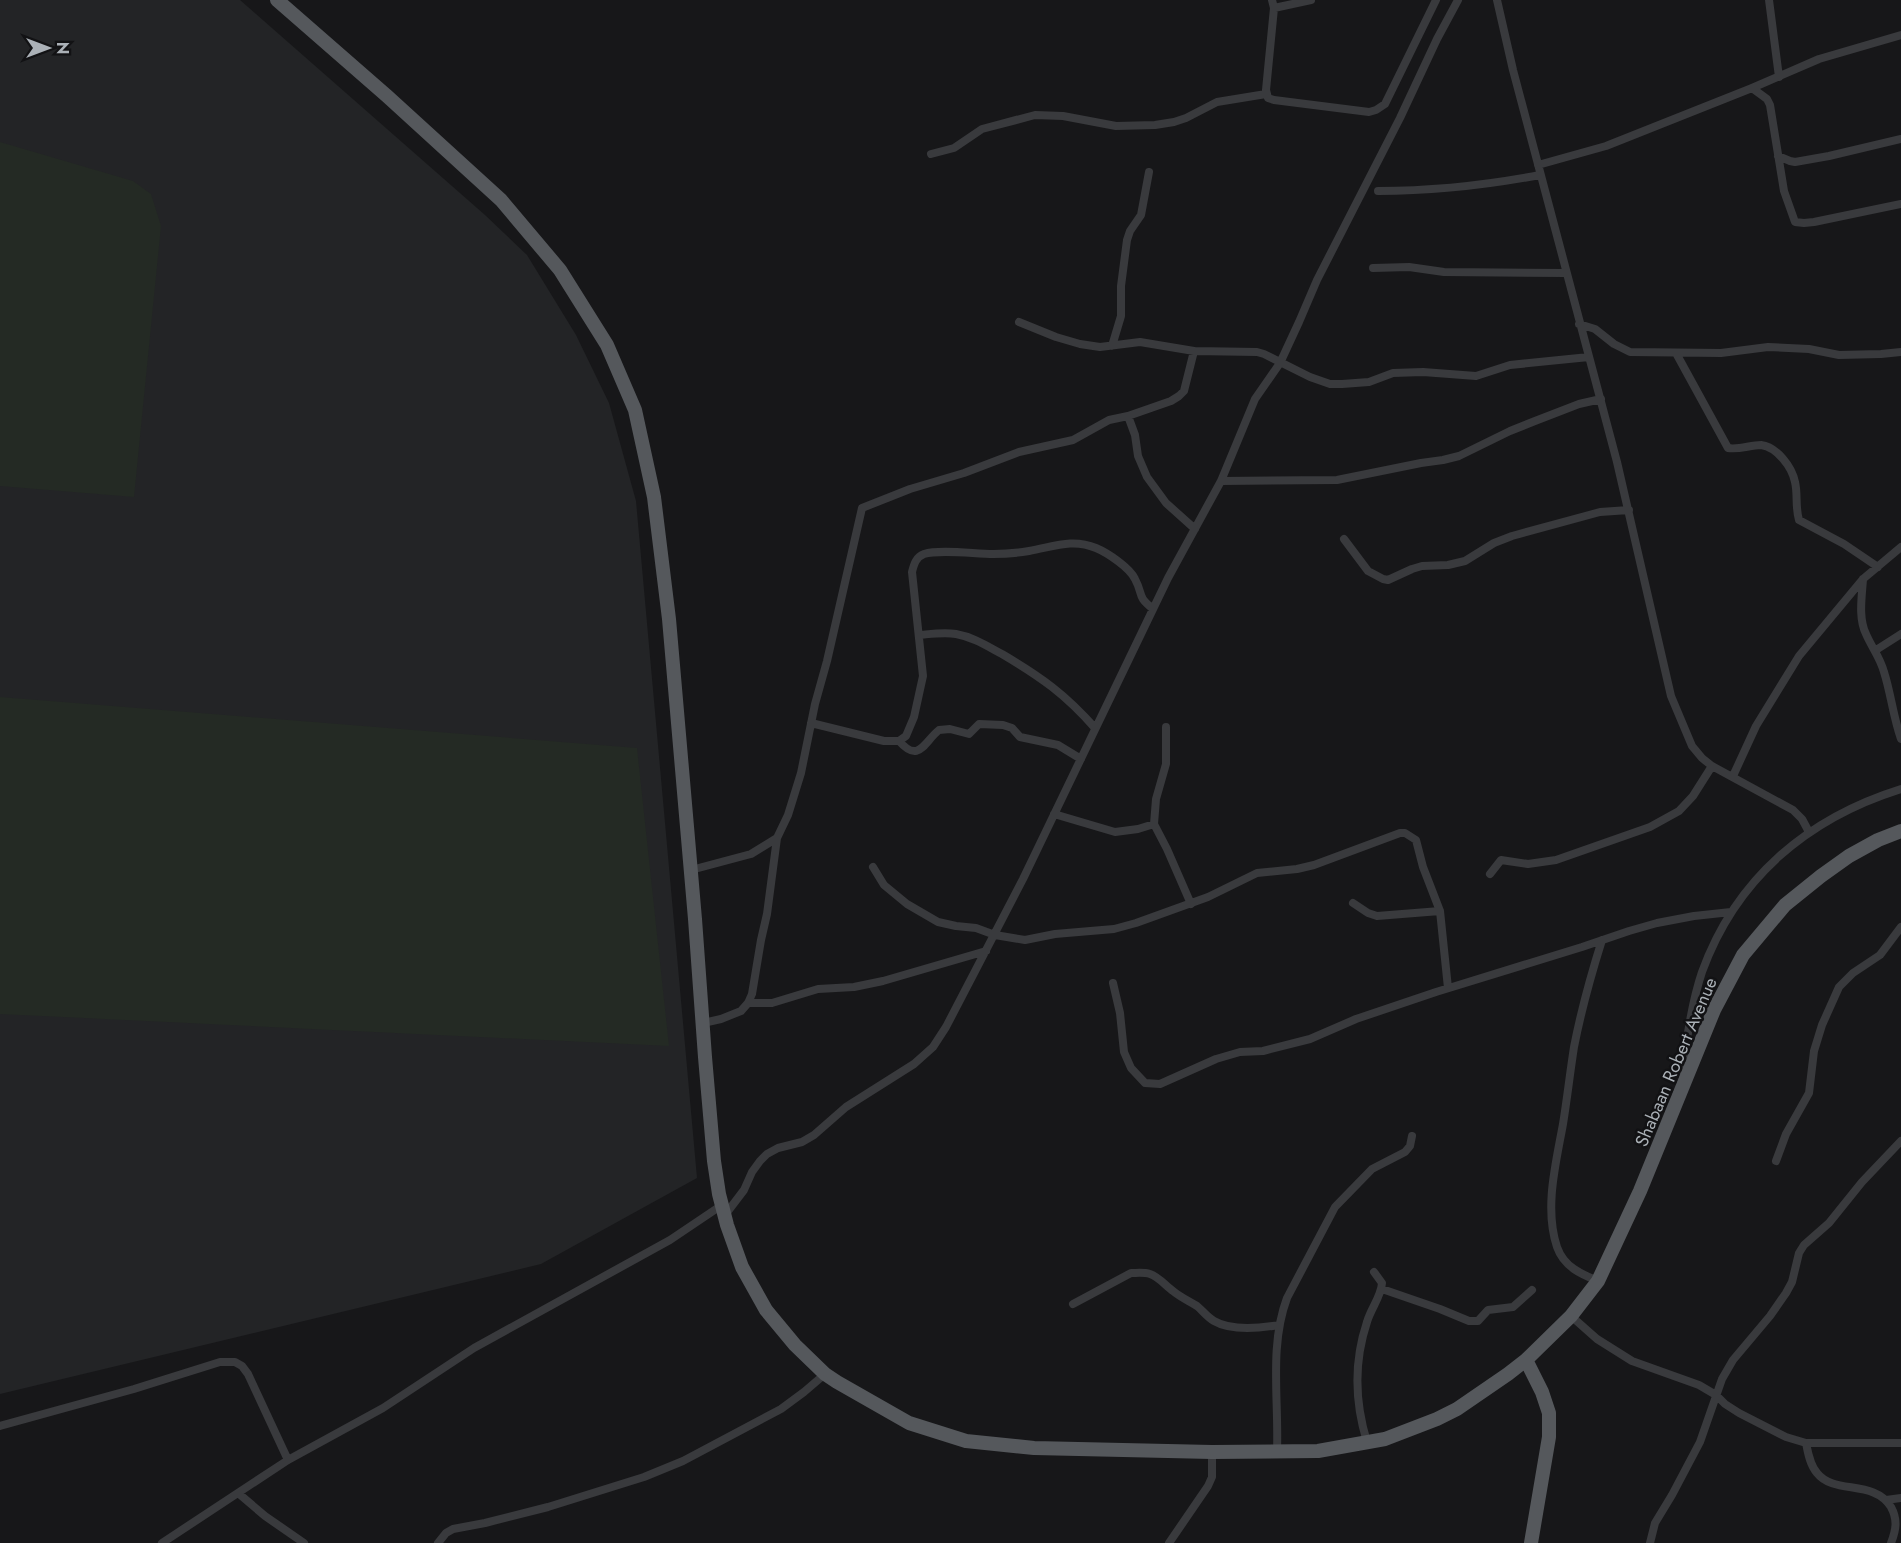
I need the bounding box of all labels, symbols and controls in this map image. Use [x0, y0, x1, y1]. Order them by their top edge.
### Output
north arrow [18, 18, 78, 78]
text: N [51, 42, 74, 54]
street label: Shabaan Robert Avenue [1629, 973, 1723, 1151]

